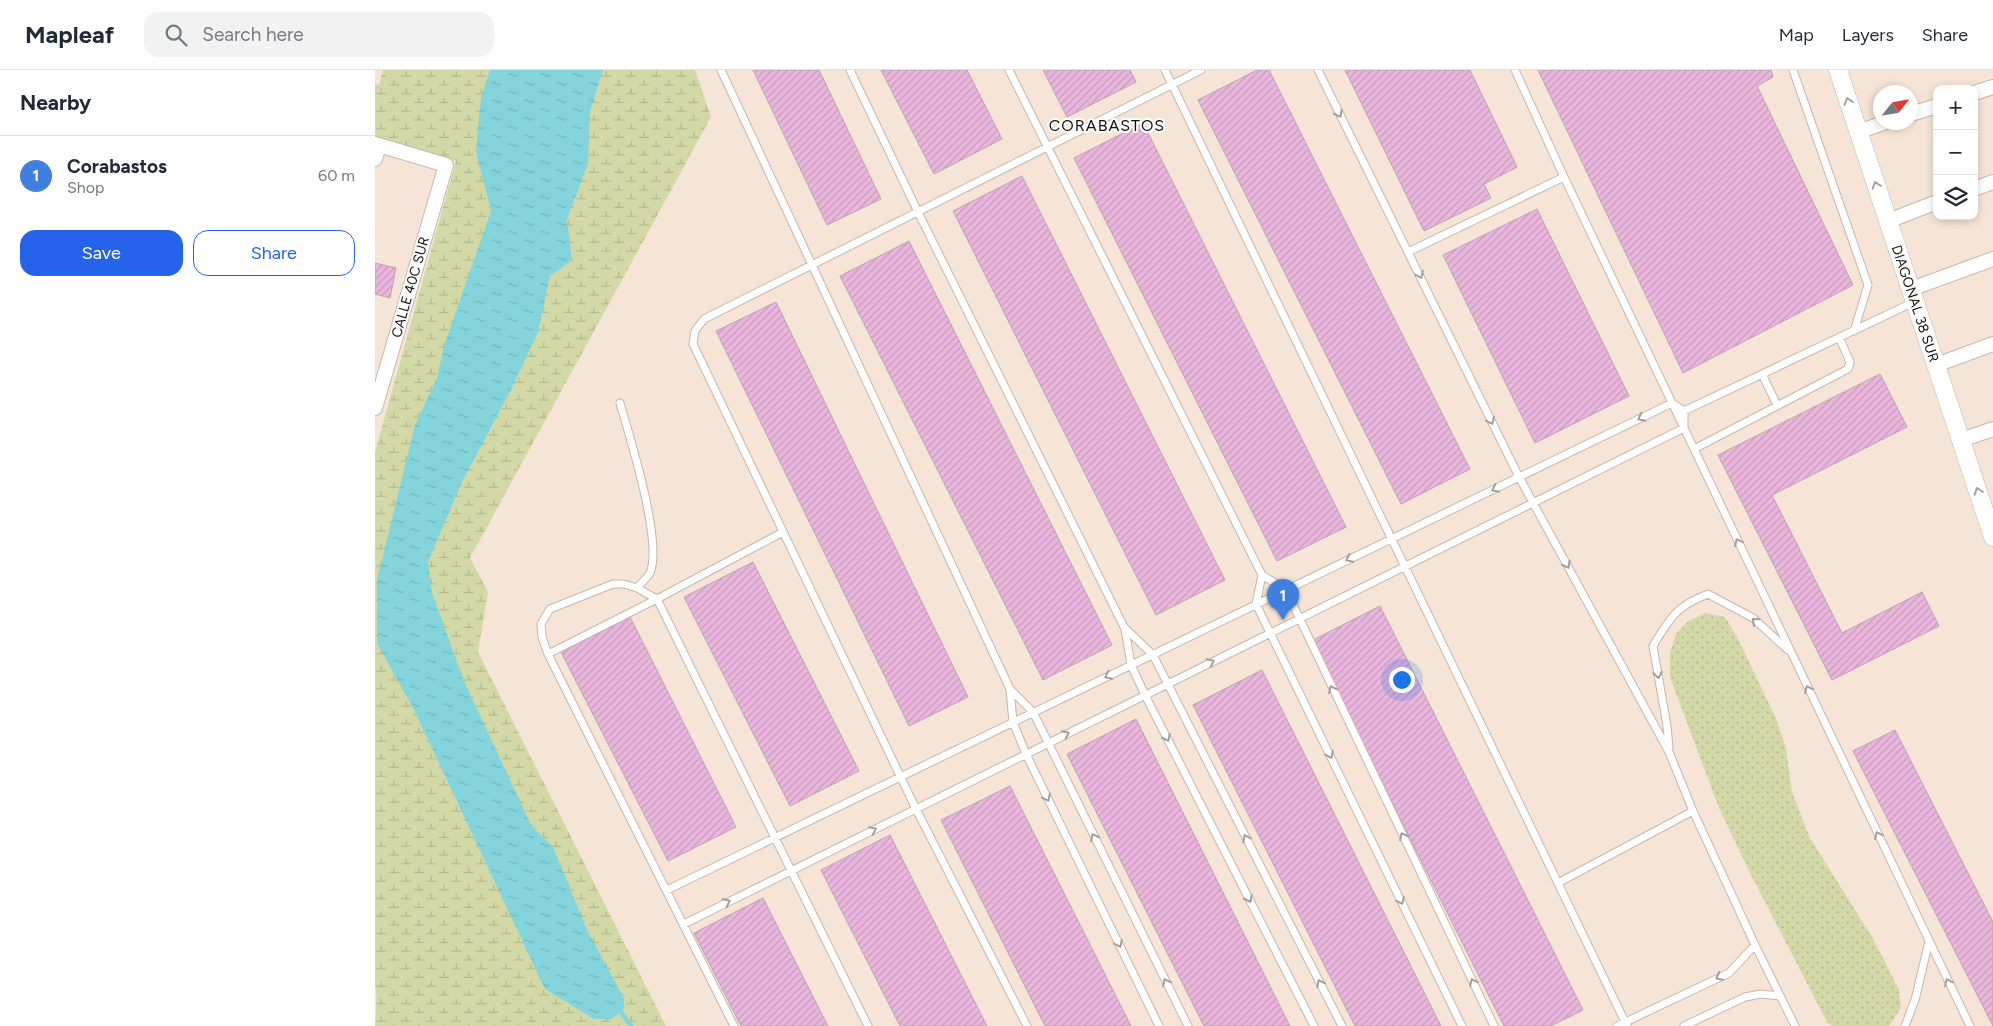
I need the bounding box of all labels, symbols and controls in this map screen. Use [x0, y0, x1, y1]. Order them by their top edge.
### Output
search box [144, 12, 494, 57]
text: Mapleaf [25, 20, 114, 49]
icon: search [162, 21, 190, 49]
text: Search here [202, 23, 304, 46]
text: Map [1779, 24, 1814, 46]
text: Layers [1842, 24, 1894, 46]
text: Share [1922, 24, 1968, 46]
north arrow [1873, 85, 1918, 130]
map controls [1933, 85, 1978, 220]
button: + [1933, 85, 1978, 130]
text: Nearby [20, 90, 91, 115]
one-way arrow [1844, 97, 1854, 106]
one-way arrow [1333, 108, 1343, 117]
district label: CORABASTOS [1049, 116, 1165, 135]
button: − [1933, 130, 1978, 175]
text: Corabastos [67, 155, 167, 178]
text: 1 [33, 166, 39, 185]
text: 60 m [318, 166, 355, 185]
button: layers [1933, 175, 1978, 220]
text: Shop [67, 178, 105, 197]
one-way arrow [1872, 182, 1882, 190]
button: Save [20, 230, 183, 276]
button: Share [193, 230, 355, 276]
street label: CALLE 40C SUR [388, 234, 433, 340]
street label: DIAGONAL 38 SUR [1888, 243, 1942, 365]
one-way arrow [1413, 270, 1424, 279]
one-way arrow [1637, 412, 1646, 422]
one-way arrow [1485, 416, 1495, 425]
one-way arrow [1491, 482, 1500, 493]
one-way arrow [1973, 487, 1983, 495]
one-way arrow [1734, 538, 1745, 547]
one-way arrow [1345, 553, 1354, 564]
one-way arrow [1560, 559, 1570, 568]
pin: 1 [1267, 579, 1299, 620]
one-way arrow [1752, 618, 1761, 626]
one-way arrow [1206, 658, 1215, 668]
your location [1389, 667, 1415, 693]
one-way arrow [1104, 670, 1113, 680]
one-way arrow [1653, 671, 1663, 679]
one-way arrow [1328, 685, 1339, 694]
one-way arrow [1804, 685, 1815, 694]
one-way arrow [1060, 731, 1069, 741]
one-way arrow [1161, 733, 1171, 742]
one-way arrow [1324, 750, 1334, 759]
one-way arrow [1041, 793, 1052, 802]
one-way arrow [868, 826, 877, 836]
one-way arrow [1874, 831, 1885, 840]
one-way arrow [1399, 832, 1409, 841]
one-way arrow [1090, 833, 1100, 842]
one-way arrow [1242, 834, 1252, 843]
one-way arrow [1243, 893, 1253, 902]
one-way arrow [1395, 896, 1405, 905]
one-way arrow [722, 898, 731, 908]
one-way arrow [1113, 939, 1123, 948]
one-way arrow [1715, 971, 1724, 981]
one-way arrow [1162, 978, 1172, 987]
one-way arrow [1469, 978, 1479, 987]
one-way arrow [1944, 978, 1955, 987]
one-way arrow [1316, 979, 1326, 988]

